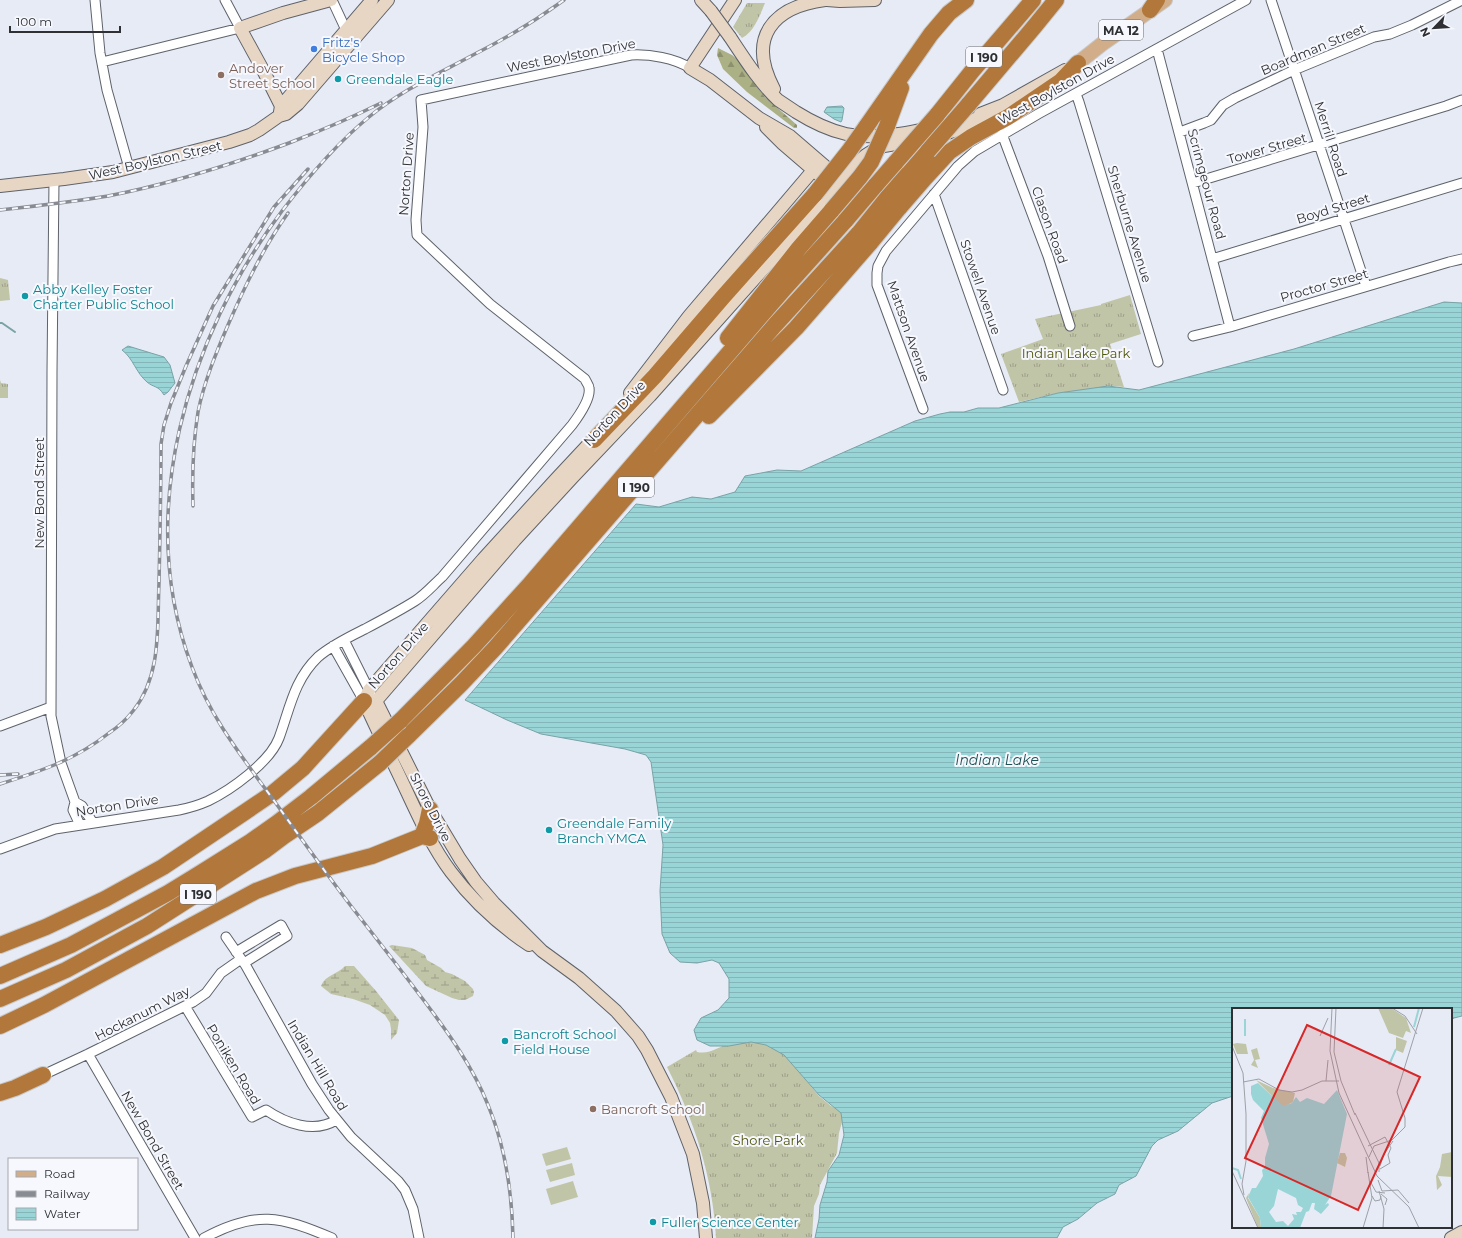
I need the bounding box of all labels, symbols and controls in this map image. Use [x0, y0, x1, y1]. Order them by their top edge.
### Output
scale bar [10, 8, 120, 34]
north arrow [1414, 8, 1454, 48]
text: 100 m [16, 14, 52, 29]
road number: MA 12 [1099, 20, 1143, 40]
street label: Boardman Street [1258, 20, 1368, 78]
text: N [1417, 25, 1433, 39]
place label: Fritz's Bicycle Shop [322, 34, 405, 65]
street label: West Boylston Drive [505, 35, 637, 75]
marker: Fritz's Bicycle Shop [309, 44, 319, 54]
road number: I 190 [966, 47, 1002, 67]
street label: West Boylston Drive [995, 50, 1117, 128]
place label: Andover Street School [229, 60, 316, 91]
marker: Andover Street School [216, 70, 226, 80]
place label: Greendale Eagle [346, 71, 453, 87]
marker: Greendale Eagle [333, 74, 343, 84]
street label: Merrill Road [1311, 99, 1351, 179]
street label: Scrimgeour Road [1185, 127, 1229, 241]
street label: Tower Street [1226, 129, 1308, 167]
street label: Norton Drive [395, 132, 417, 216]
street label: West Boylston Street [87, 137, 223, 183]
street label: Sherburne Avenue [1105, 164, 1155, 285]
street label: Clason Road [1029, 184, 1071, 266]
street label: Boyd Street [1294, 189, 1372, 227]
street label: Stowell Avenue [957, 237, 1005, 337]
street label: Proctor Street [1278, 265, 1370, 305]
street label: Mattson Avenue [884, 278, 934, 384]
place label: Abby Kelley Foster Charter Public School [33, 281, 174, 312]
marker: Abby Kelley Foster Charter Public School [20, 291, 30, 301]
park label: Indian Lake Park [1022, 345, 1131, 361]
street label: Norton Drive [580, 377, 648, 449]
street label: New Bond Street [31, 437, 47, 549]
road number: I 190 [618, 477, 654, 497]
street label: Norton Drive [365, 618, 432, 692]
water label: Indian Lake [955, 751, 1039, 769]
street label: Shore Drive [407, 770, 455, 844]
street label: Norton Drive [74, 791, 160, 819]
place label: Greendale Family Branch YMCA [557, 815, 672, 846]
marker: Greendale Family Branch YMCA [544, 825, 554, 835]
road number: I 190 [180, 884, 216, 904]
street label: Hockanum Way [92, 982, 193, 1044]
inset map [1232, 1008, 1452, 1228]
street label: Indian Hill Road [285, 1017, 351, 1113]
street label: Poniken Road [204, 1021, 264, 1107]
place label: Bancroft School Field House [513, 1026, 617, 1057]
marker: Bancroft School Field House [500, 1036, 510, 1046]
street label: New Bond Street [118, 1088, 188, 1192]
place label: Bancroft School [601, 1101, 705, 1117]
marker: Bancroft School [588, 1104, 598, 1114]
park label: Shore Park [733, 1132, 804, 1148]
legend [8, 1158, 138, 1230]
text: Road [44, 1166, 75, 1181]
text: Railway [44, 1186, 90, 1201]
text: Water [44, 1206, 81, 1221]
place label: Fuller Science Center [661, 1214, 799, 1230]
marker: Fuller Science Center [648, 1217, 658, 1227]

